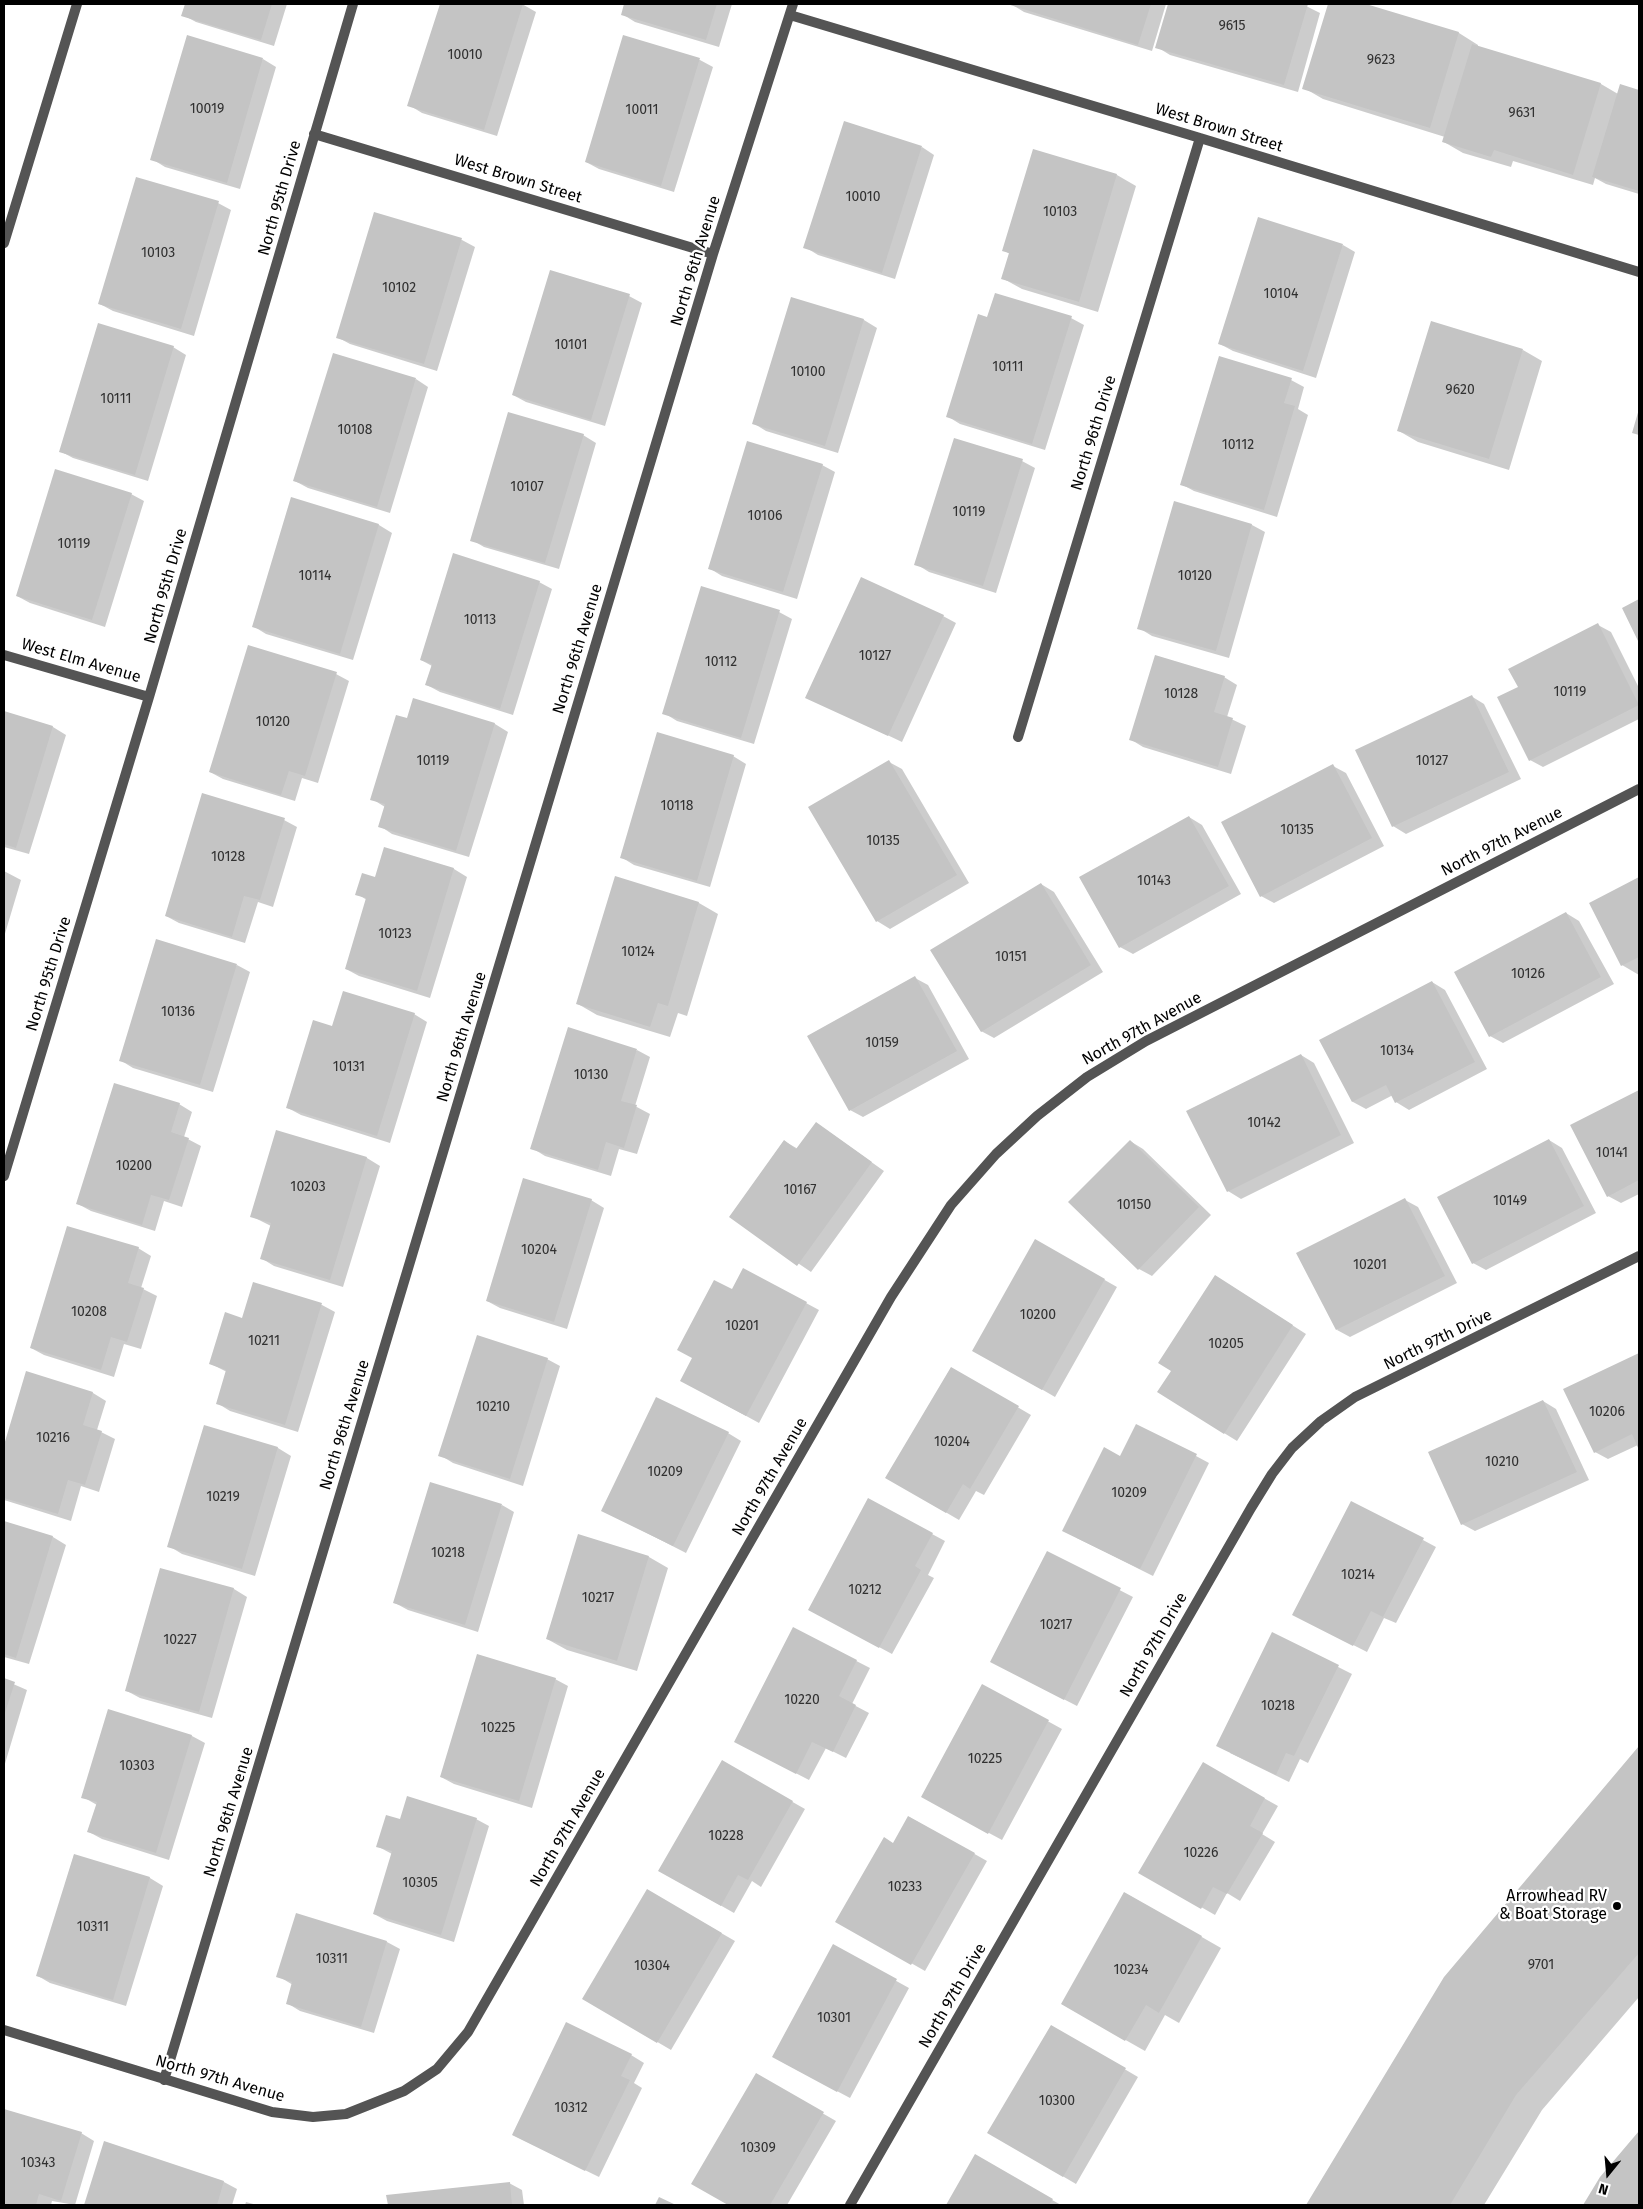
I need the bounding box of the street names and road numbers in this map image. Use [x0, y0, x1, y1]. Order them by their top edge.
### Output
street label: West Brown Street [1153, 99, 1285, 157]
street label: North 95th Drive [254, 138, 306, 258]
street label: West Brown Street [452, 150, 584, 208]
street label: North 96th Avenue [667, 194, 725, 328]
street label: North 96th Drive [1067, 373, 1121, 493]
street label: North 95th Drive [140, 526, 192, 646]
street label: North 96th Avenue [549, 582, 607, 716]
street label: West Elm Avenue [19, 635, 143, 687]
street label: North 97th Avenue [1438, 803, 1566, 881]
street label: North 95th Drive [22, 914, 76, 1034]
street label: North 96th Avenue [433, 970, 491, 1104]
street label: North 97th Avenue [1079, 988, 1205, 1070]
street label: North 97th Drive [1381, 1306, 1495, 1374]
street label: North 96th Avenue [316, 1358, 374, 1492]
street label: North 97th Avenue [728, 1414, 812, 1540]
street label: North 97th Drive [1116, 1589, 1192, 1701]
street label: North 96th Avenue [200, 1745, 258, 1879]
street label: North 97th Avenue [526, 1765, 610, 1891]
street label: North 97th Drive [915, 1940, 991, 2052]
street label: North 97th Avenue [153, 2051, 287, 2107]

